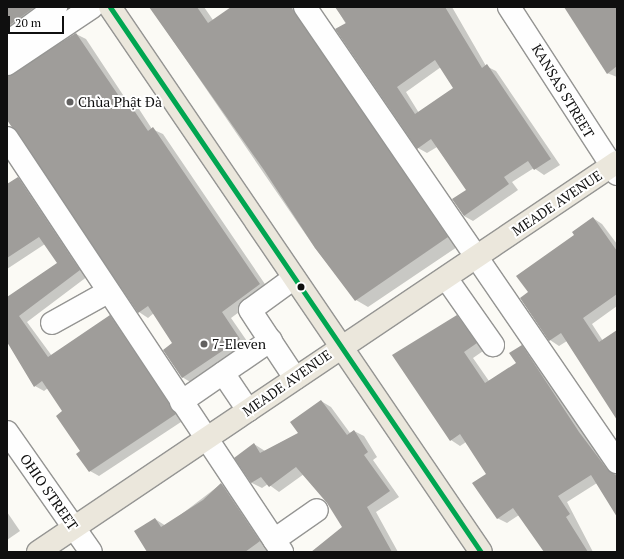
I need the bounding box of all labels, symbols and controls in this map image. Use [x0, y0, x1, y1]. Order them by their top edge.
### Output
scale bar [10, 8, 66, 34]
text: 20 m [15, 15, 41, 30]
street label: KANSAS STREET [528, 41, 598, 141]
place label: Chùa Phật Đà [78, 94, 162, 110]
marker: Chùa Phật Đà [65, 97, 75, 107]
street label: MEADE AVENUE [509, 167, 605, 239]
unlabelled marker [296, 282, 306, 292]
place label: 7-Eleven [212, 336, 266, 352]
marker: 7-Eleven [199, 339, 209, 349]
street label: MEADE AVENUE [239, 346, 335, 420]
street label: OHIO STREET [17, 451, 81, 533]

